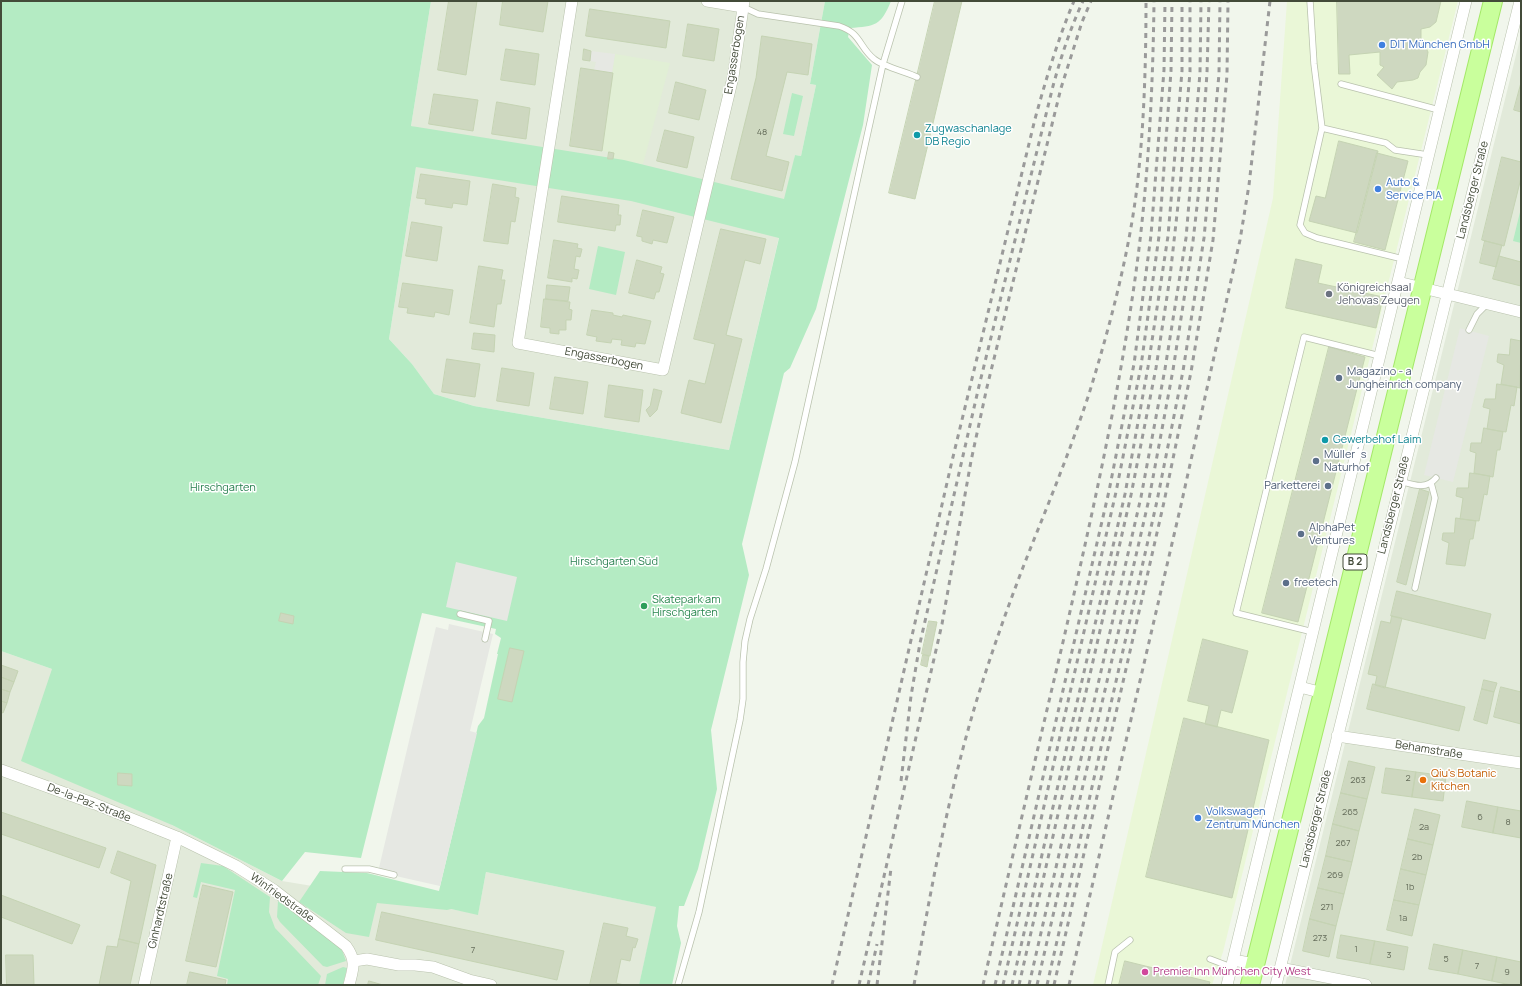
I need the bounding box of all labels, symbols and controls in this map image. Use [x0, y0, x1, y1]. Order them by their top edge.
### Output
street label: Engasserbogen [722, 15, 748, 95]
place label: DIT München GmbH [1390, 38, 1490, 52]
marker: DIT München GmbH [1377, 40, 1387, 50]
place label: Zugwaschanlage DB Regio [925, 122, 1012, 148]
house number: 48 [757, 127, 767, 137]
marker: Zugwaschanlage DB Regio [912, 130, 922, 140]
street label: Landsberger Straße [1454, 140, 1492, 240]
place label: Auto & Service PIA [1386, 176, 1442, 202]
marker: Auto & Service PIA [1373, 184, 1383, 194]
place label: Königreichsaal Jehovas Zeugen [1337, 281, 1420, 307]
marker: Königreichsaal Jehovas Zeugen [1324, 289, 1334, 299]
street label: Engasserbogen [564, 345, 644, 373]
place label: Magazino - a Jungheinrich company [1347, 365, 1462, 391]
marker: Magazino - a Jungheinrich company [1334, 373, 1344, 383]
place label: Gewerbehof Laim [1333, 433, 1421, 447]
marker: Gewerbehof Laim [1320, 435, 1330, 445]
place label: Müller´s Naturhof [1324, 448, 1369, 474]
street label: Landsberger Straße [1375, 455, 1413, 555]
marker: Müller´s Naturhof [1311, 456, 1321, 466]
place label: Parketterei [1264, 479, 1320, 493]
park label: Hirschgarten [190, 481, 256, 495]
marker: Parketterei [1323, 481, 1333, 491]
place label: AlphaPet Ventures [1309, 521, 1355, 547]
marker: AlphaPet Ventures [1296, 529, 1306, 539]
road number: B 2 [1343, 554, 1367, 570]
park label: Hirschgarten Süd [570, 555, 658, 569]
place label: freetech [1294, 576, 1338, 590]
marker: freetech [1281, 578, 1291, 588]
place label: Skatepark am Hirschgarten [652, 593, 720, 619]
marker: Skatepark am Hirschgarten [639, 601, 649, 611]
street label: Behamstraße [1394, 738, 1464, 762]
place label: Qiu's Botanic Kitchen [1431, 767, 1496, 793]
street label: Landsberger Straße [1297, 769, 1335, 869]
house number: 2 [1405, 773, 1411, 783]
house number: 263 [1350, 775, 1366, 785]
marker: Qiu's Botanic Kitchen [1418, 775, 1428, 785]
street label: De-la-Paz-Straße [45, 781, 133, 825]
place label: Volkswagen Zentrum München [1206, 805, 1300, 831]
house number: 265 [1342, 807, 1358, 817]
house number: 6 [1477, 812, 1483, 822]
marker: Volkswagen Zentrum München [1193, 813, 1203, 823]
house number: 8 [1505, 817, 1511, 827]
house number: 2a [1419, 822, 1429, 832]
house number: 267 [1335, 838, 1351, 848]
house number: 2b [1412, 852, 1422, 862]
street label: Winfriedstraße [248, 870, 316, 926]
house number: 269 [1327, 870, 1343, 880]
street label: Ginhardtstraße [146, 872, 176, 950]
house number: 1b [1406, 882, 1414, 892]
house number: 271 [1320, 902, 1334, 912]
house number: 1a [1399, 913, 1407, 923]
house number: 273 [1313, 933, 1327, 943]
house number: 1 [1354, 944, 1358, 954]
house number: 7 [471, 945, 475, 955]
house number: 3 [1387, 950, 1391, 960]
house number: 5 [1443, 954, 1449, 964]
house number: 7 [1475, 961, 1479, 971]
place label: Premier Inn München City West [1153, 965, 1311, 979]
marker: Premier Inn München City West [1140, 967, 1150, 977]
house number: 9 [1504, 967, 1510, 977]

